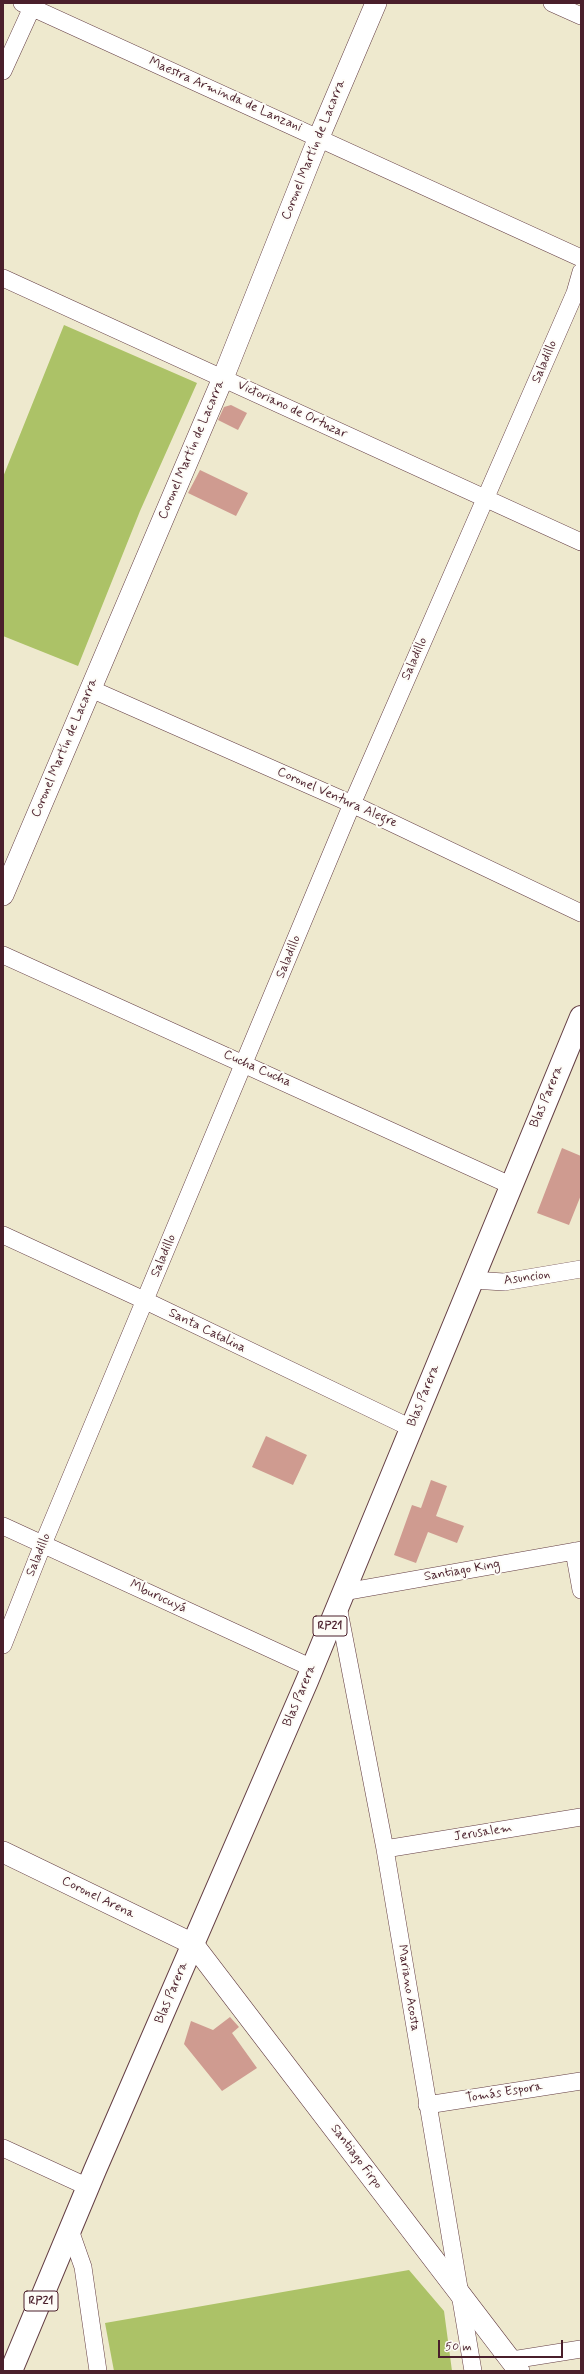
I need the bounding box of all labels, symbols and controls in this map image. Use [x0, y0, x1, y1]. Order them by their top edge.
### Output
street label: Maestra Arminda de Lanzani [146, 54, 304, 136]
street label: Coronel Martín de Lacarra [279, 78, 349, 222]
street label: Saladillo [529, 338, 561, 386]
street label: Coronel Martín de Lacarra [156, 378, 228, 522]
street label: Victoriano de Ortuzar [235, 378, 349, 442]
street label: Saladillo [399, 635, 431, 683]
street label: Coronel Martín de Lacarra [29, 676, 101, 820]
street label: Coronel Ventura Alegre [274, 764, 400, 832]
street label: Saladillo [273, 933, 305, 981]
street label: Cucha Cucha [221, 1047, 293, 1091]
street label: Blas Parera [527, 1064, 567, 1130]
street label: Saladillo [148, 1232, 180, 1280]
street label: Asuncion [503, 1267, 551, 1289]
street label: Santa Catalina [166, 1306, 248, 1356]
street label: Blas Parera [405, 1363, 443, 1429]
street label: Saladillo [23, 1531, 55, 1579]
street label: Santiago King [423, 1557, 501, 1585]
street label: Mburucuyá [127, 1577, 189, 1617]
road number: RP21 [313, 1616, 347, 1636]
street label: Blas Parera [280, 1663, 320, 1729]
street label: Jerusalem [453, 1821, 513, 1845]
street label: Coronel Arena [59, 1874, 137, 1922]
street label: Mariano Acosta [393, 1944, 423, 2032]
street label: Blas Parera [152, 1960, 192, 2026]
street label: Tomás Espora [465, 2079, 543, 2107]
street label: Santiago Firpo [327, 2122, 385, 2192]
road number: RP21 [24, 2291, 58, 2311]
scale bar [440, 2332, 565, 2358]
text: 50 m [445, 2339, 472, 2355]

